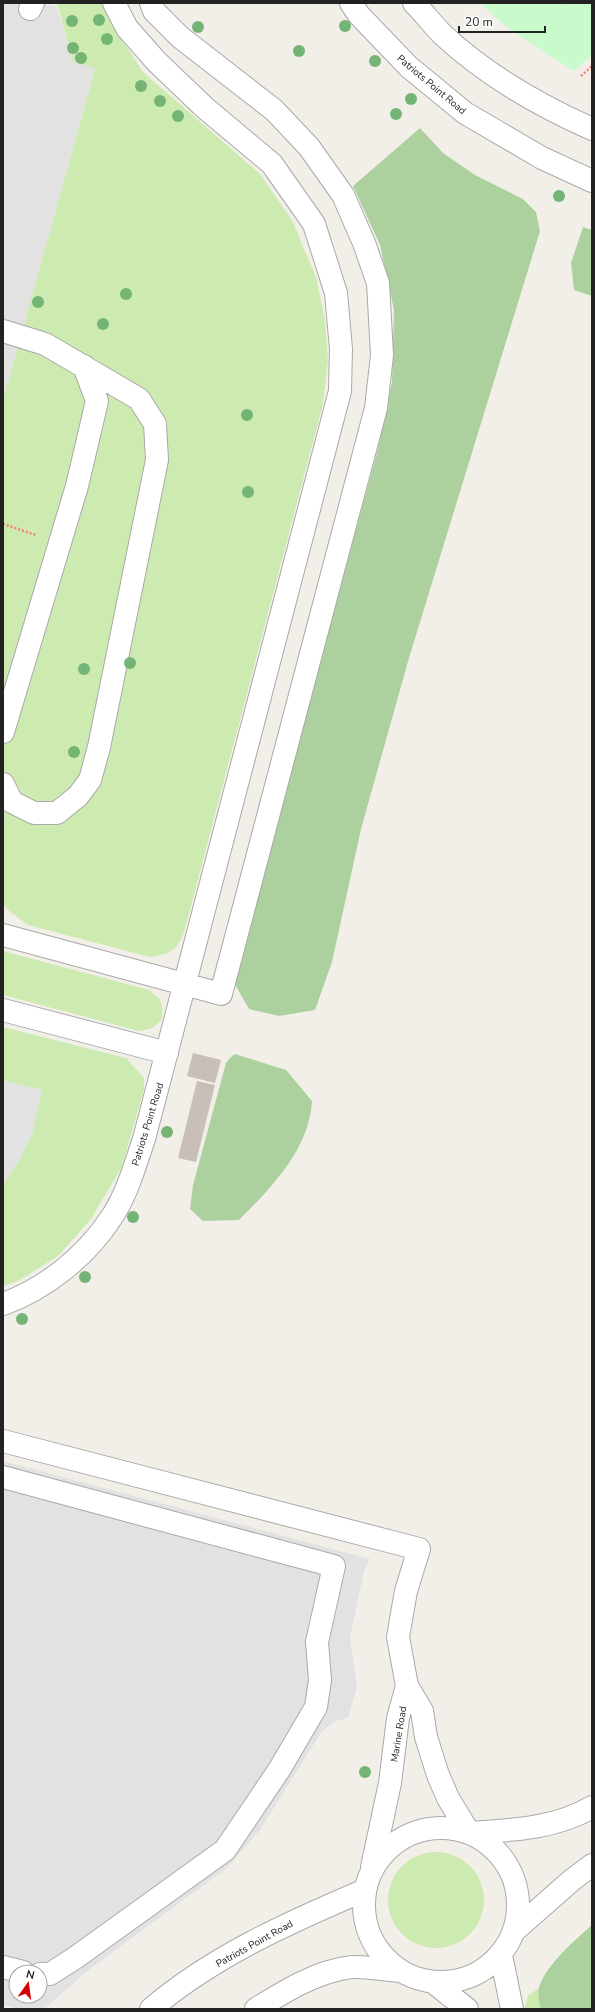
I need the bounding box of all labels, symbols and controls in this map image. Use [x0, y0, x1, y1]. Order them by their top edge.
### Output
scale bar [459, 8, 545, 34]
text: 20 m [465, 14, 493, 30]
street label: Patriots Point Road [394, 52, 469, 118]
street label: Patriots Point Road [129, 1081, 167, 1168]
street label: Marine Road [388, 1705, 410, 1763]
street label: Patriots Point Road [213, 1917, 296, 1971]
north arrow [8, 1964, 48, 2004]
text: N [24, 1967, 36, 1983]

